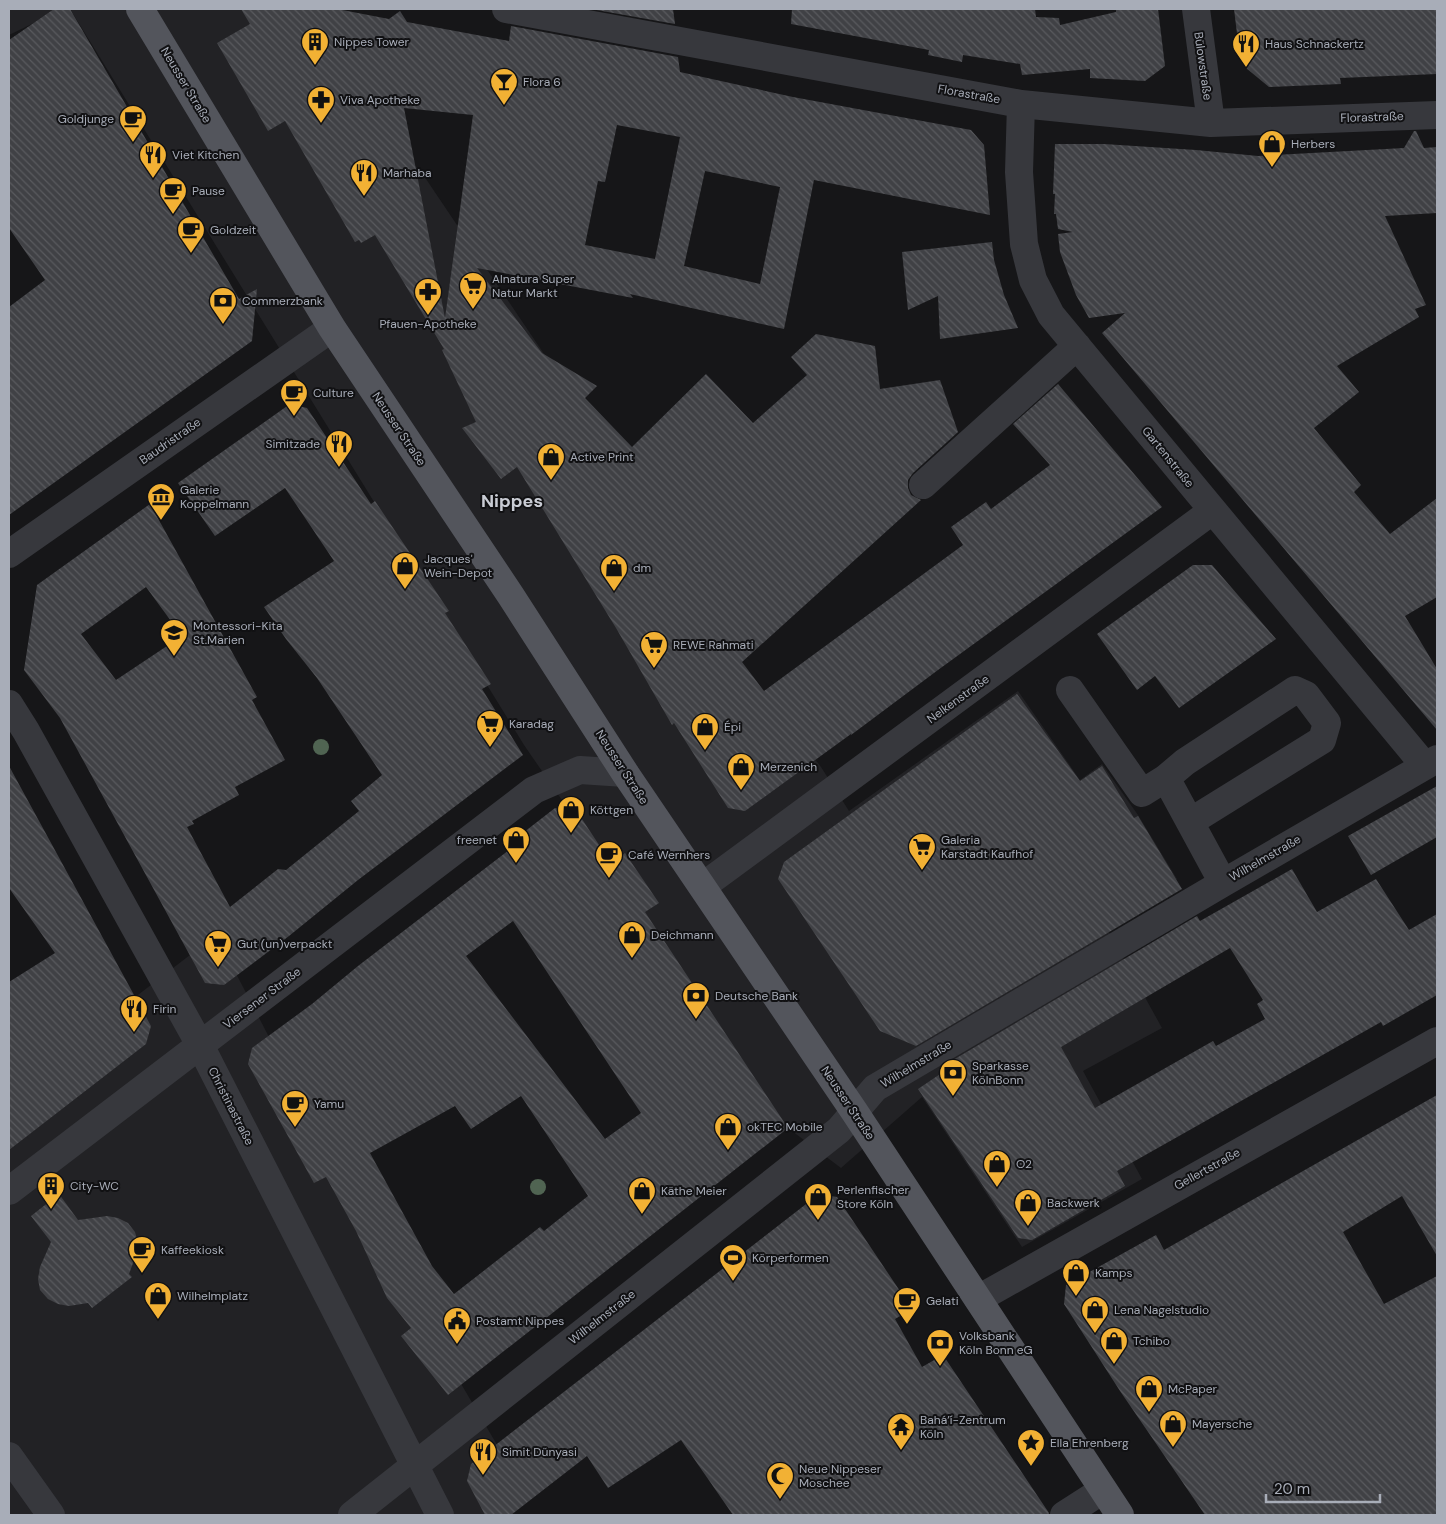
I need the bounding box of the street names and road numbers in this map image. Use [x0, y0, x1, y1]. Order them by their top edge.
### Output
street label: Bülowstraße [1190, 31, 1216, 101]
street label: Neusser Straße [157, 44, 215, 126]
street label: Florastraße [936, 81, 1002, 107]
street label: Florastraße [1340, 108, 1404, 126]
street label: Neusser Straße [368, 389, 430, 469]
street label: Baudristraße [136, 414, 204, 468]
street label: Gartenstraße [1138, 423, 1198, 491]
street label: Nelkenstraße [924, 671, 992, 727]
street label: Neusser Straße [592, 727, 652, 807]
street label: Wilhelmstraße [1226, 831, 1304, 885]
street label: Viersener Straße [220, 963, 304, 1033]
street label: Wilhelmstraße [877, 1036, 955, 1092]
street label: Neusser Straße [817, 1063, 879, 1143]
street label: Christinastraße [204, 1064, 258, 1148]
street label: Gellertstraße [1171, 1144, 1243, 1194]
street label: Wilhelmstraße [565, 1286, 639, 1348]

